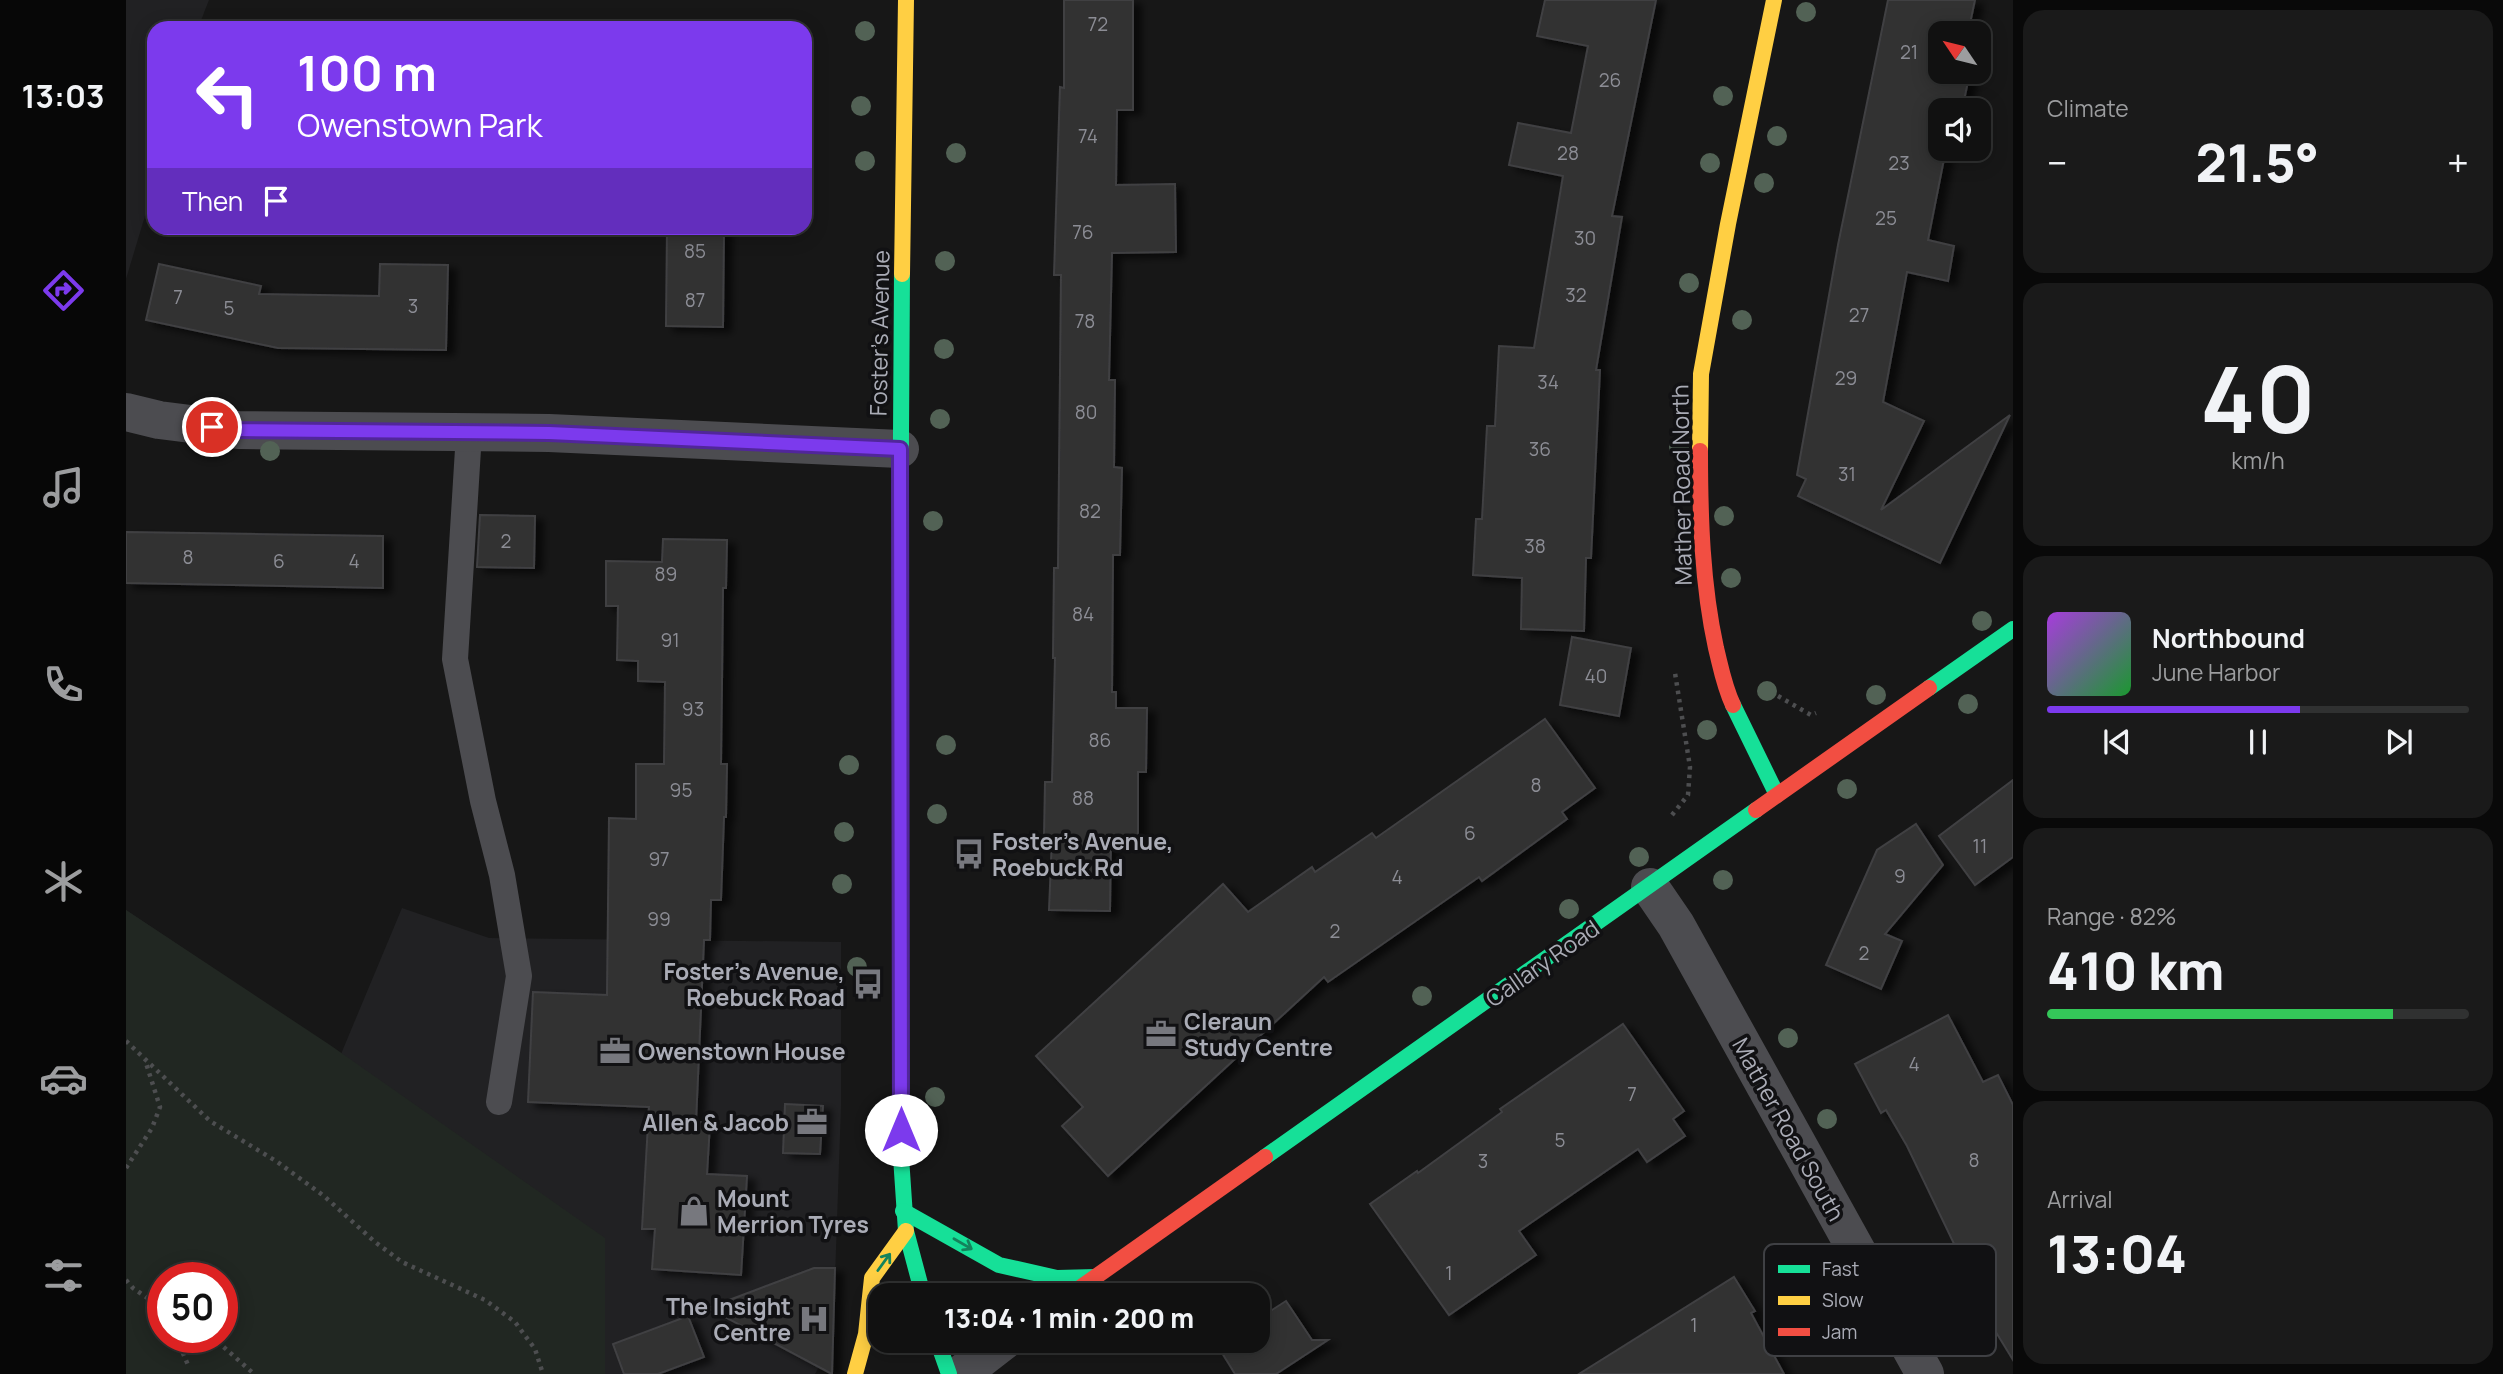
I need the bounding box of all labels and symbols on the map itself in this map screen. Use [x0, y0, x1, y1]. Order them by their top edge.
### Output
house number: 72 [1088, 11, 1108, 37]
north arrow [1928, 21, 1992, 84]
house number: 21 [1900, 39, 1918, 65]
house number: 26 [1599, 67, 1621, 93]
house number: 74 [1078, 123, 1098, 149]
house number: 28 [1557, 140, 1579, 166]
house number: 23 [1888, 150, 1910, 176]
house number: 25 [1875, 205, 1897, 231]
house number: 76 [1072, 219, 1094, 245]
house number: 30 [1574, 225, 1596, 251]
house number: 85 [684, 238, 706, 264]
street label: Foster's Avenue [862, 250, 896, 416]
house number: 32 [1565, 282, 1587, 308]
house number: 7 [173, 284, 183, 310]
house number: 87 [685, 287, 705, 313]
house number: 3 [408, 293, 418, 319]
house number: 5 [224, 295, 235, 321]
house number: 27 [1849, 302, 1869, 328]
house number: 78 [1075, 308, 1095, 334]
house number: 29 [1835, 365, 1857, 391]
house number: 34 [1537, 369, 1559, 395]
street label: Mather Road North [1663, 384, 1699, 586]
pin [182, 397, 242, 457]
house number: 80 [1075, 399, 1097, 425]
house number: 36 [1529, 436, 1551, 462]
house number: 31 [1838, 461, 1856, 487]
house number: 82 [1079, 498, 1101, 524]
house number: 2 [501, 528, 511, 554]
house number: 38 [1524, 533, 1546, 559]
house number: 8 [182, 544, 194, 570]
house number: 6 [273, 548, 285, 574]
house number: 4 [348, 548, 360, 574]
house number: 89 [655, 561, 677, 587]
house number: 84 [1072, 601, 1094, 627]
house number: 91 [660, 627, 680, 653]
house number: 40 [1585, 663, 1607, 689]
house number: 93 [682, 696, 704, 722]
house number: 86 [1089, 727, 1111, 753]
house number: 8 [1530, 772, 1542, 798]
house number: 95 [670, 777, 692, 803]
house number: 88 [1072, 785, 1094, 811]
house number: 6 [1464, 820, 1476, 846]
place label: Foster's Avenue, Roebuck Rd [992, 825, 1174, 883]
house number: 11 [1973, 833, 1987, 859]
bus stop icon: Foster's Avenue, Roebuck Rd [952, 837, 986, 871]
house number: 97 [648, 846, 670, 872]
house number: 9 [1894, 863, 1906, 889]
house number: 4 [1391, 864, 1403, 890]
house number: 99 [647, 906, 671, 932]
street label: Callary Road [1479, 912, 1605, 1014]
house number: 2 [1330, 918, 1340, 944]
house number: 2 [1859, 940, 1869, 966]
place label: Foster's Avenue, Roebuck Road [663, 955, 845, 1013]
bus stop icon: Foster's Avenue, Roebuck Road [851, 967, 885, 1001]
place label: Cleraun Study Centre [1184, 1005, 1333, 1063]
office icon: Cleraun Study Centre [1144, 1017, 1178, 1051]
street label: Mather Road South [1725, 1032, 1853, 1226]
office icon: Owenstown House [598, 1034, 632, 1068]
place label: Owenstown House [638, 1035, 846, 1067]
house number: 4 [1908, 1051, 1920, 1077]
house number: 7 [1627, 1081, 1637, 1107]
position arrow [864, 1093, 938, 1167]
office icon: Allen & Jacob [795, 1105, 829, 1139]
place label: Allen & Jacob [642, 1106, 789, 1138]
house number: 5 [1555, 1127, 1566, 1153]
house number: 8 [1968, 1147, 1980, 1173]
house number: 3 [1478, 1148, 1488, 1174]
place label: Mount Merrion Tyres [717, 1182, 869, 1240]
shop icon: Mount Merrion Tyres [677, 1194, 711, 1228]
one-way arrow [952, 1238, 973, 1251]
legend [1764, 1244, 1996, 1356]
one-way arrow [877, 1253, 891, 1272]
text: Fast [1822, 1256, 1859, 1282]
house number: 1 [1445, 1260, 1453, 1286]
speed limit sign: 50 [147, 1262, 238, 1353]
text: Slow [1822, 1287, 1864, 1313]
place label: The Insight Centre [666, 1290, 791, 1348]
hospital icon: The Insight Centre [797, 1302, 831, 1336]
house number: 1 [1690, 1312, 1698, 1338]
text: Jam [1822, 1319, 1857, 1345]

